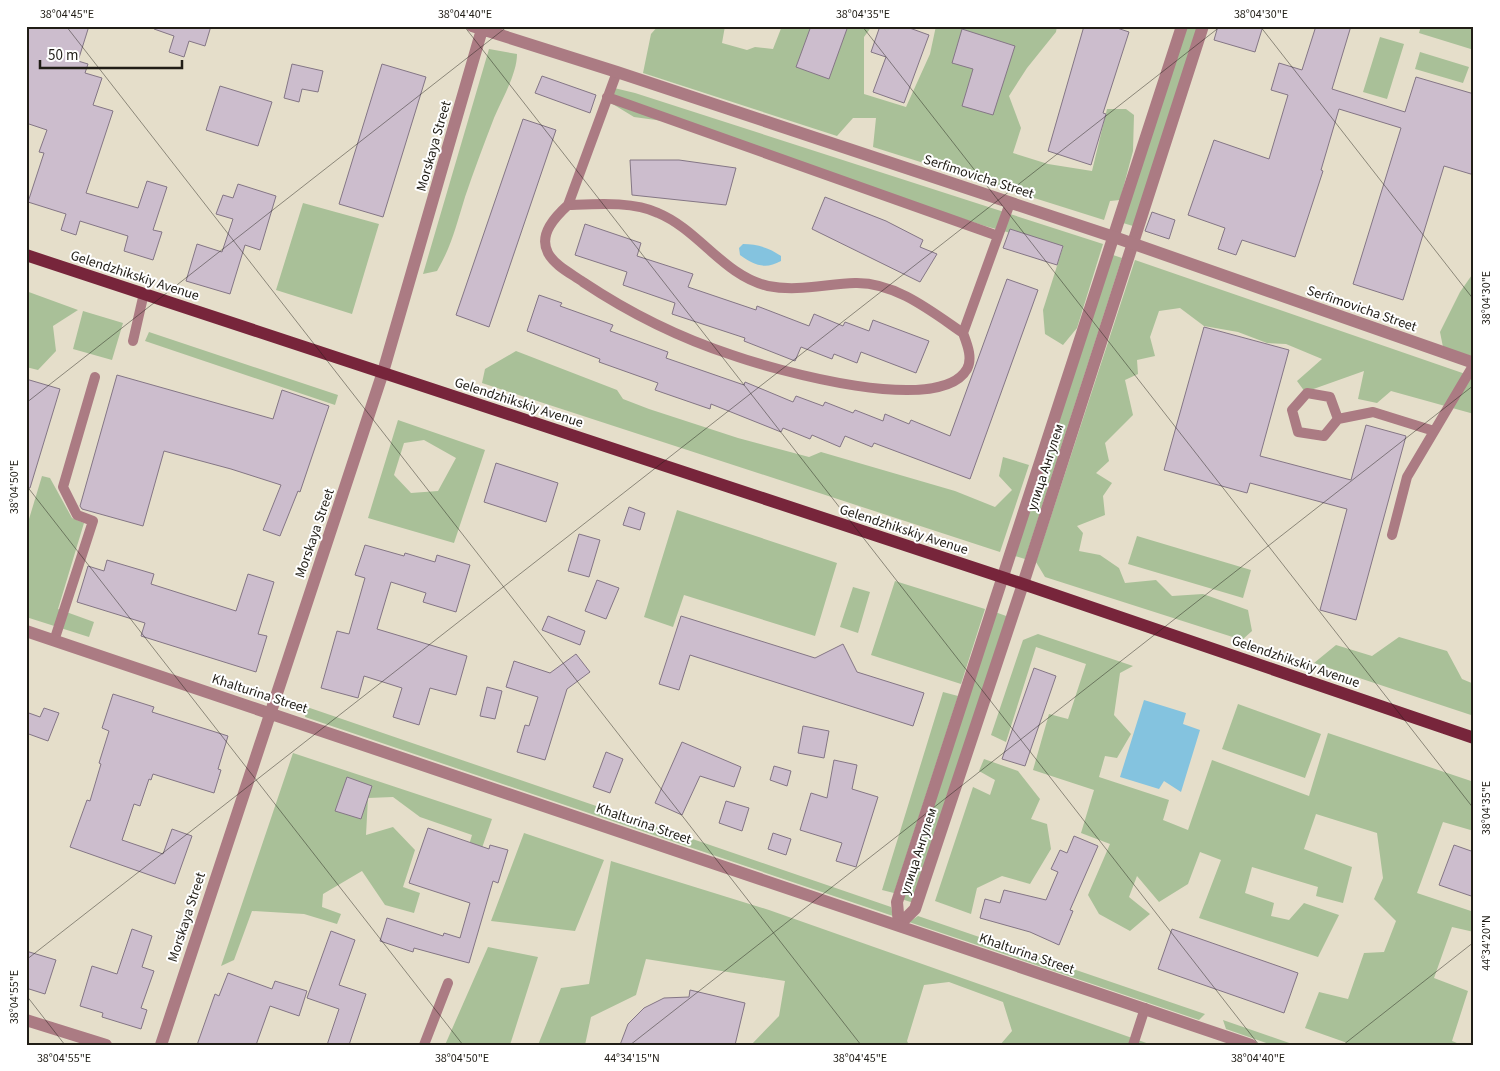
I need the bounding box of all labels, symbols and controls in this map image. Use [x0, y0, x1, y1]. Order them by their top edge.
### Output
text: 38°04'45"E [40, 6, 94, 23]
text: 38°04'40"E [438, 6, 492, 23]
text: 38°04'35"E [836, 6, 890, 23]
text: 38°04'30"E [1234, 6, 1288, 23]
scale bar [40, 38, 182, 70]
text: 50 m [48, 45, 78, 66]
street label: Morskaya Street [411, 98, 457, 194]
street label: Serfimovicha Street [921, 150, 1037, 204]
street label: Gelendzhikskiy Avenue [68, 246, 202, 306]
text: 38°04'30"E [1478, 271, 1495, 325]
street label: Serfimovicha Street [1304, 281, 1419, 337]
street label: Gelendzhikskiy Avenue [452, 373, 586, 433]
street label: улица Ангулем [1022, 421, 1069, 513]
text: 38°04'50"E [6, 460, 23, 514]
street label: Morskaya Street [290, 486, 340, 581]
street label: Gelendzhikskiy Avenue [837, 500, 971, 560]
street label: Gelendzhikskiy Avenue [1229, 631, 1362, 693]
street label: Khalturina Street [209, 669, 310, 719]
text: 38°04'35"E [1478, 781, 1495, 835]
street label: Khalturina Street [593, 798, 694, 850]
street label: улица Ангулем [895, 805, 942, 897]
street label: Morskaya Street [163, 870, 211, 965]
text: 44°34'20"N [1478, 915, 1495, 971]
street label: Khalturina Street [976, 928, 1077, 980]
text: 38°04'55"E [6, 970, 23, 1024]
text: 38°04'55"E [37, 1050, 91, 1067]
text: 38°04'50"E [435, 1050, 489, 1067]
text: 44°34'15"N [604, 1050, 660, 1067]
text: 38°04'45"E [833, 1050, 887, 1067]
text: 38°04'40"E [1231, 1050, 1285, 1067]

